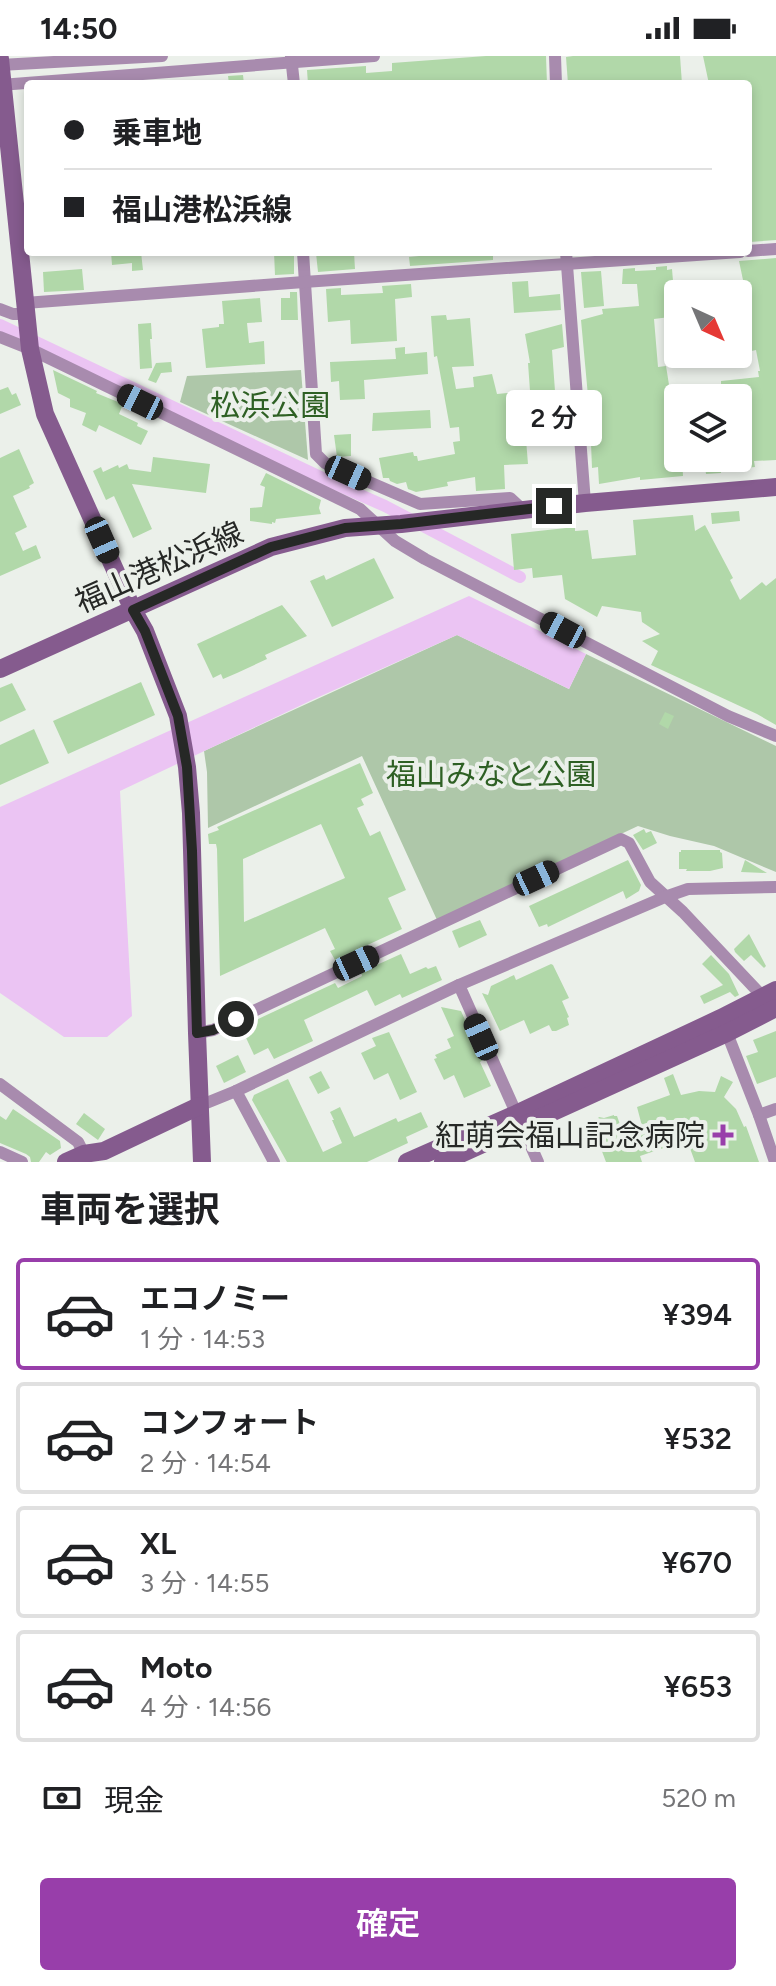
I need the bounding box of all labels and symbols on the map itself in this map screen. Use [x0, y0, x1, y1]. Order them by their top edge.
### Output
north arrow [664, 280, 752, 368]
car [113, 381, 167, 423]
park label: 松浜公園 [210, 387, 330, 424]
callout: 2 分 [506, 390, 602, 446]
car [321, 452, 375, 494]
route end [536, 488, 572, 524]
street label: 福山港松浜線 [69, 513, 249, 621]
car [81, 513, 123, 567]
car [536, 608, 590, 652]
park label: 福山みなと公園 [386, 756, 596, 793]
car [509, 857, 563, 899]
car [329, 942, 383, 984]
route start [218, 1001, 254, 1037]
car [460, 1010, 502, 1064]
place label: 紅萌会福山記念病院 [435, 1117, 705, 1154]
marker: 紅萌会福山記念病院 [712, 1124, 734, 1146]

